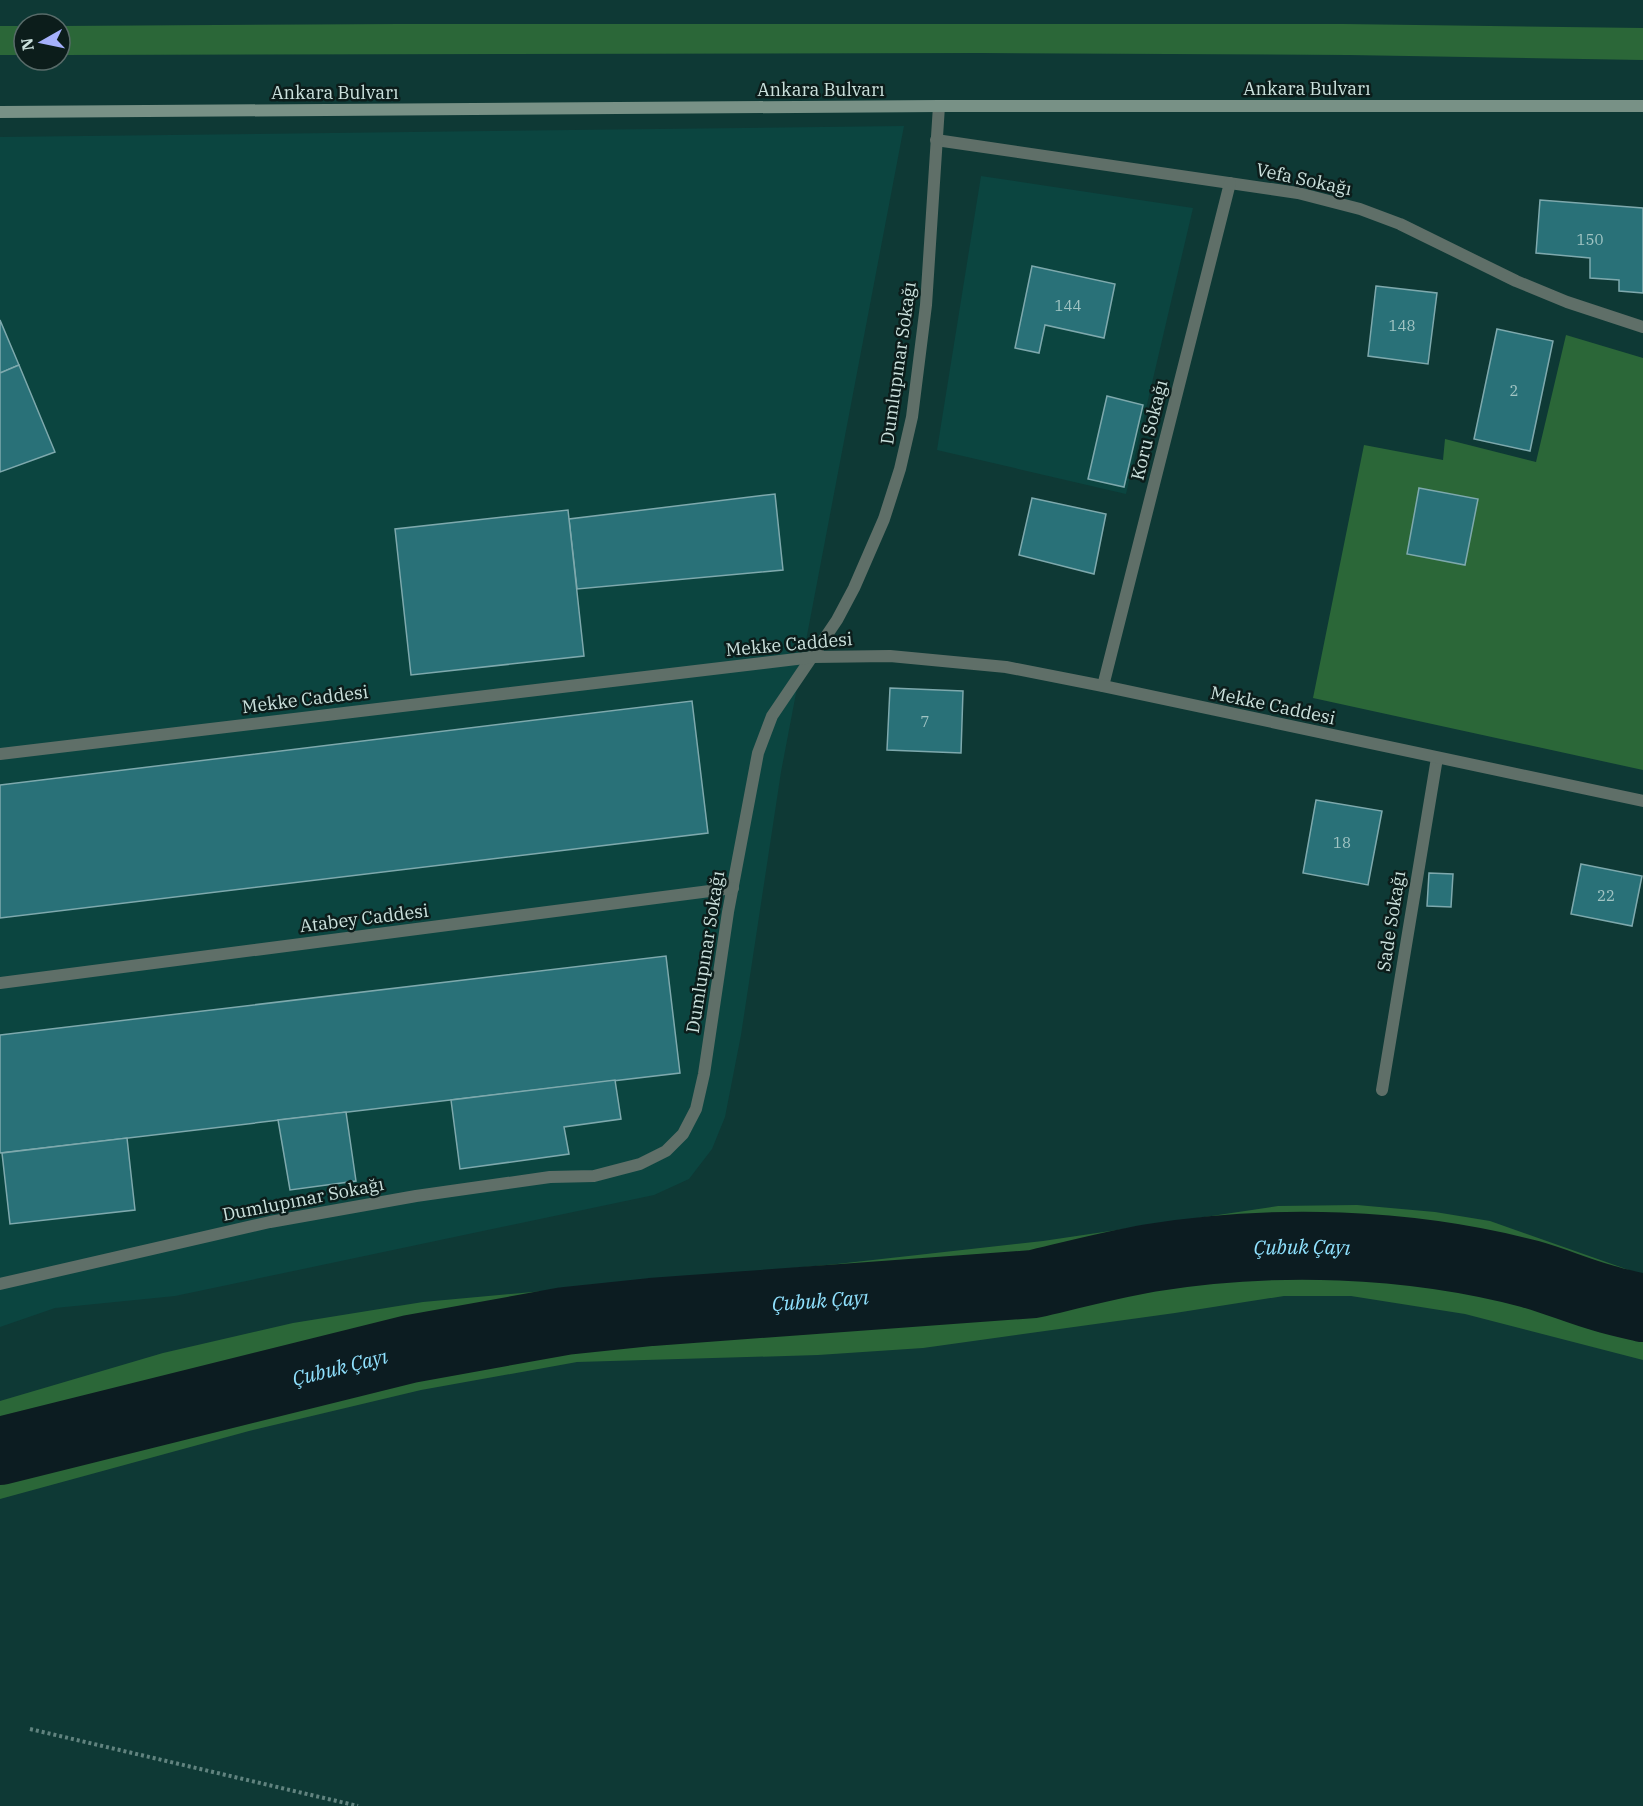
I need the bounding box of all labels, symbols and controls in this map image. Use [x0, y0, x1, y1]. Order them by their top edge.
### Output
north arrow [12, 12, 72, 72]
text: N [16, 37, 38, 52]
street label: Ankara Bulvarı [1243, 77, 1371, 100]
street label: Ankara Bulvarı [757, 78, 885, 101]
street label: Ankara Bulvarı [271, 81, 399, 104]
street label: Vefa Sokağı [1254, 158, 1354, 200]
house number: 150 [1576, 230, 1604, 249]
street label: Dumlupınar Sokağı [875, 280, 921, 446]
house number: 144 [1054, 296, 1082, 315]
house number: 148 [1388, 316, 1416, 335]
street label: Koru Sokağı [1125, 377, 1173, 483]
house number: 2 [1509, 381, 1519, 400]
street label: Mekke Caddesi [725, 627, 854, 661]
street label: Mekke Caddesi [240, 680, 370, 718]
street label: Mekke Caddesi [1208, 681, 1338, 730]
house number: 7 [920, 712, 930, 731]
house number: 18 [1333, 833, 1351, 852]
street label: Dumlupınar Sokağı [681, 869, 729, 1035]
street label: Sade Sokağı [1372, 869, 1410, 973]
house number: 22 [1597, 886, 1615, 905]
street label: Atabey Caddesi [298, 899, 430, 937]
street label: Dumlupınar Sokağı [220, 1172, 386, 1226]
water label: Çubuk Çayı [1253, 1232, 1351, 1261]
water label: Çubuk Çayı [771, 1283, 870, 1317]
water label: Çubuk Çayı [289, 1342, 390, 1391]

